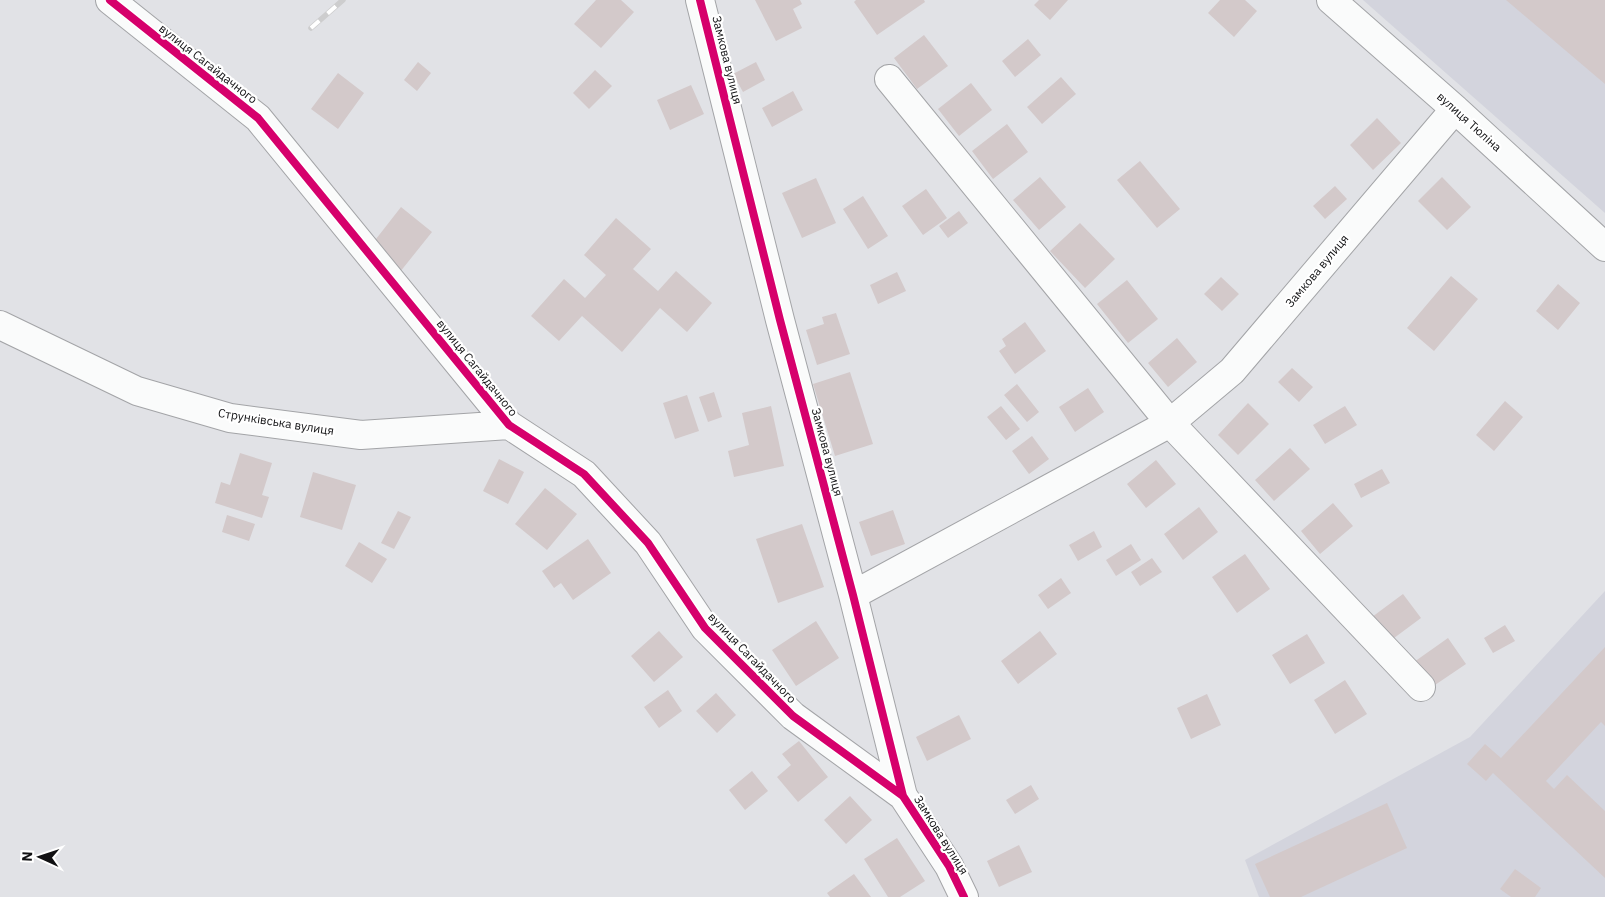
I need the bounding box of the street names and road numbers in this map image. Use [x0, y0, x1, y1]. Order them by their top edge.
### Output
street label: Замкова вулиця [709, 14, 746, 106]
street label: вулиця Сагайдачного [156, 21, 261, 107]
street label: вулиця Тюліна [1434, 89, 1505, 155]
street label: Замкова вулиця [1282, 231, 1352, 310]
street label: вулиця Сагайдачного [434, 316, 521, 419]
street label: Струнківська вулиця [217, 405, 335, 438]
street label: Замкова вулиця [808, 406, 846, 498]
street label: вулиця Сагайдачного [705, 609, 800, 706]
street label: Замкова вулиця [911, 792, 972, 877]

